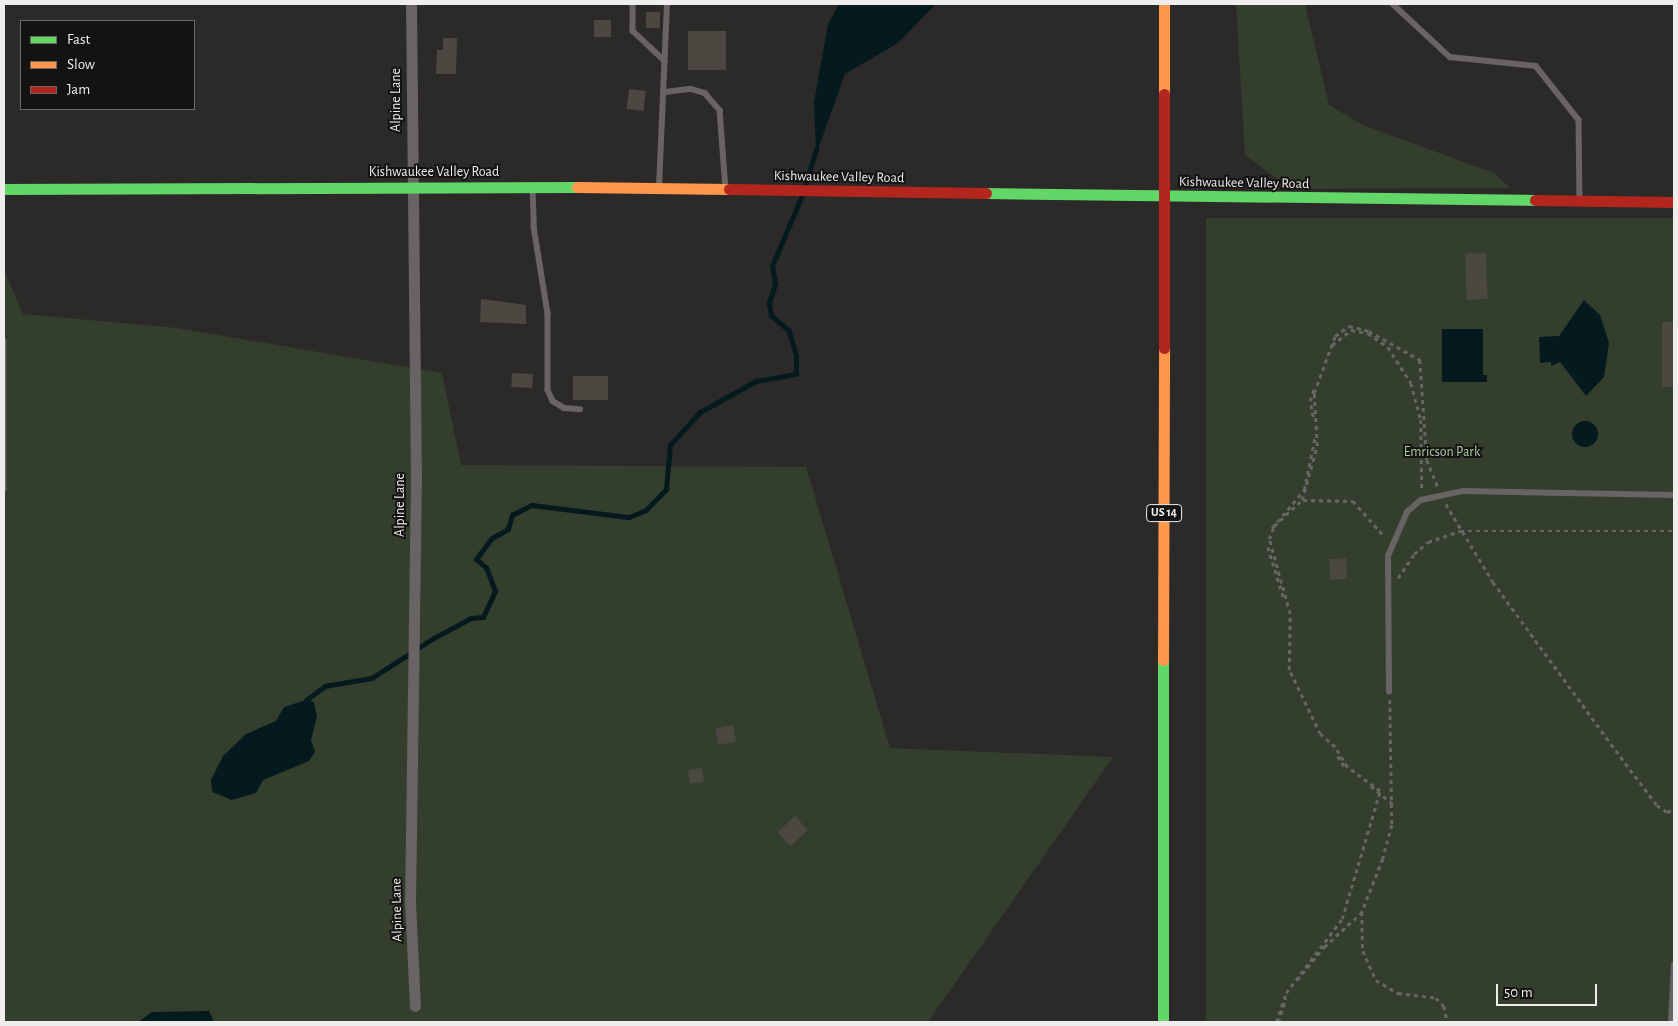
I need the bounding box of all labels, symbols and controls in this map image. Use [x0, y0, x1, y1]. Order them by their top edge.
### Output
legend [20, 20, 195, 110]
text: Fast [67, 32, 90, 47]
text: Slow [67, 57, 95, 72]
street label: Alpine Lane [388, 68, 404, 132]
text: Jam [67, 82, 90, 97]
street label: Kishwaukee Valley Road [369, 164, 499, 180]
street label: Kishwaukee Valley Road [774, 167, 904, 187]
street label: Kishwaukee Valley Road [1179, 173, 1309, 193]
park label: Emricson Park [1404, 444, 1480, 460]
street label: Alpine Lane [392, 473, 408, 537]
road number: US 14 [1145, 503, 1183, 522]
street label: Alpine Lane [388, 878, 406, 942]
scale bar [1498, 974, 1599, 1006]
text: 50 m [1504, 985, 1533, 1000]

